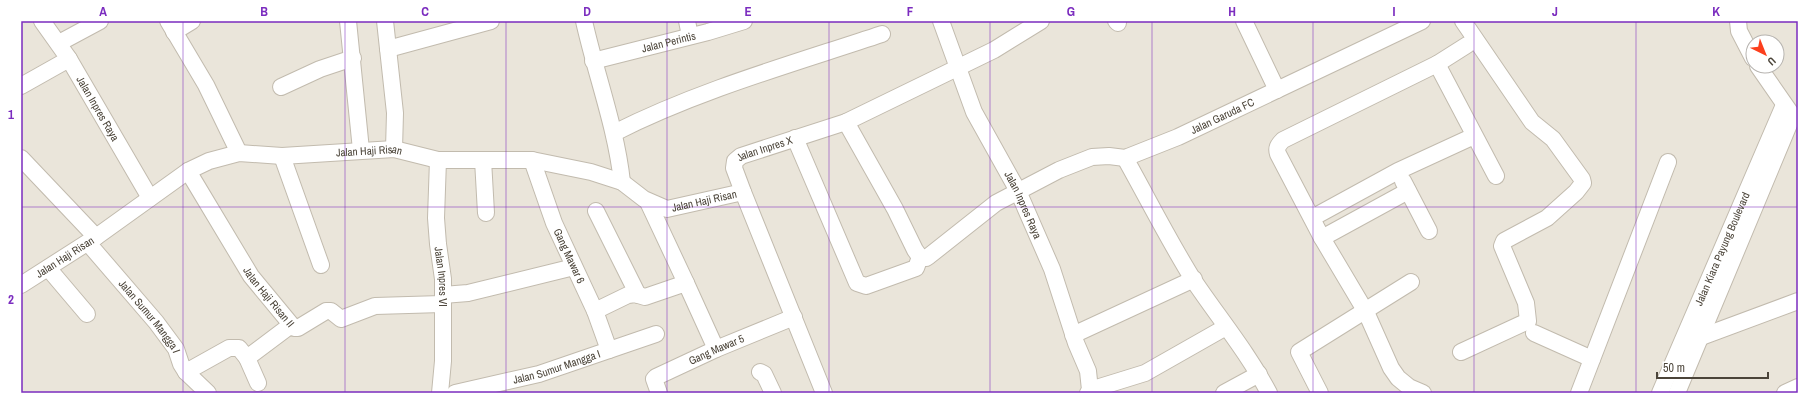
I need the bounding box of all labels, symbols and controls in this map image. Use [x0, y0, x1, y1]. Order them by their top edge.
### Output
text: A [99, 3, 107, 20]
text: B [260, 3, 268, 20]
text: C [421, 3, 429, 20]
text: D [583, 3, 591, 20]
text: E [744, 3, 752, 20]
text: F [907, 3, 914, 20]
text: G [1067, 3, 1075, 20]
text: H [1228, 3, 1236, 20]
text: I [1393, 3, 1396, 20]
text: J [1552, 3, 1558, 20]
text: K [1712, 3, 1720, 20]
street label: Jalan Perintis [640, 28, 698, 55]
north arrow [1745, 34, 1785, 74]
text: U [1765, 54, 1779, 69]
street label: Jalan Inpres Raya [73, 74, 122, 144]
street label: Jalan Garuda FC [1188, 95, 1257, 137]
text: 1 [8, 106, 14, 123]
street label: Jalan Inpres X [733, 133, 794, 164]
street label: Jalan Haji Risan [336, 142, 404, 160]
street label: Jalan Inpres Raya [1001, 169, 1045, 241]
street label: Jalan Haji Risan [670, 187, 738, 215]
street label: Jalan Kiara Payung Boulevard [1691, 190, 1753, 308]
street label: Gang Mawar 6 [550, 226, 588, 286]
street label: Jalan Haji Risan [33, 233, 97, 281]
street label: Jalan Inpres VI [431, 246, 450, 307]
street label: Jalan Haji Risan II [240, 264, 297, 330]
street label: Jalan Sumur Mangga I [116, 277, 184, 355]
text: 2 [8, 291, 14, 308]
street label: Gang Mawar 5 [686, 331, 746, 368]
street label: Jalan Sumur Mangga I [511, 347, 602, 387]
scale bar [1657, 354, 1768, 380]
text: 50 m [1663, 360, 1685, 376]

